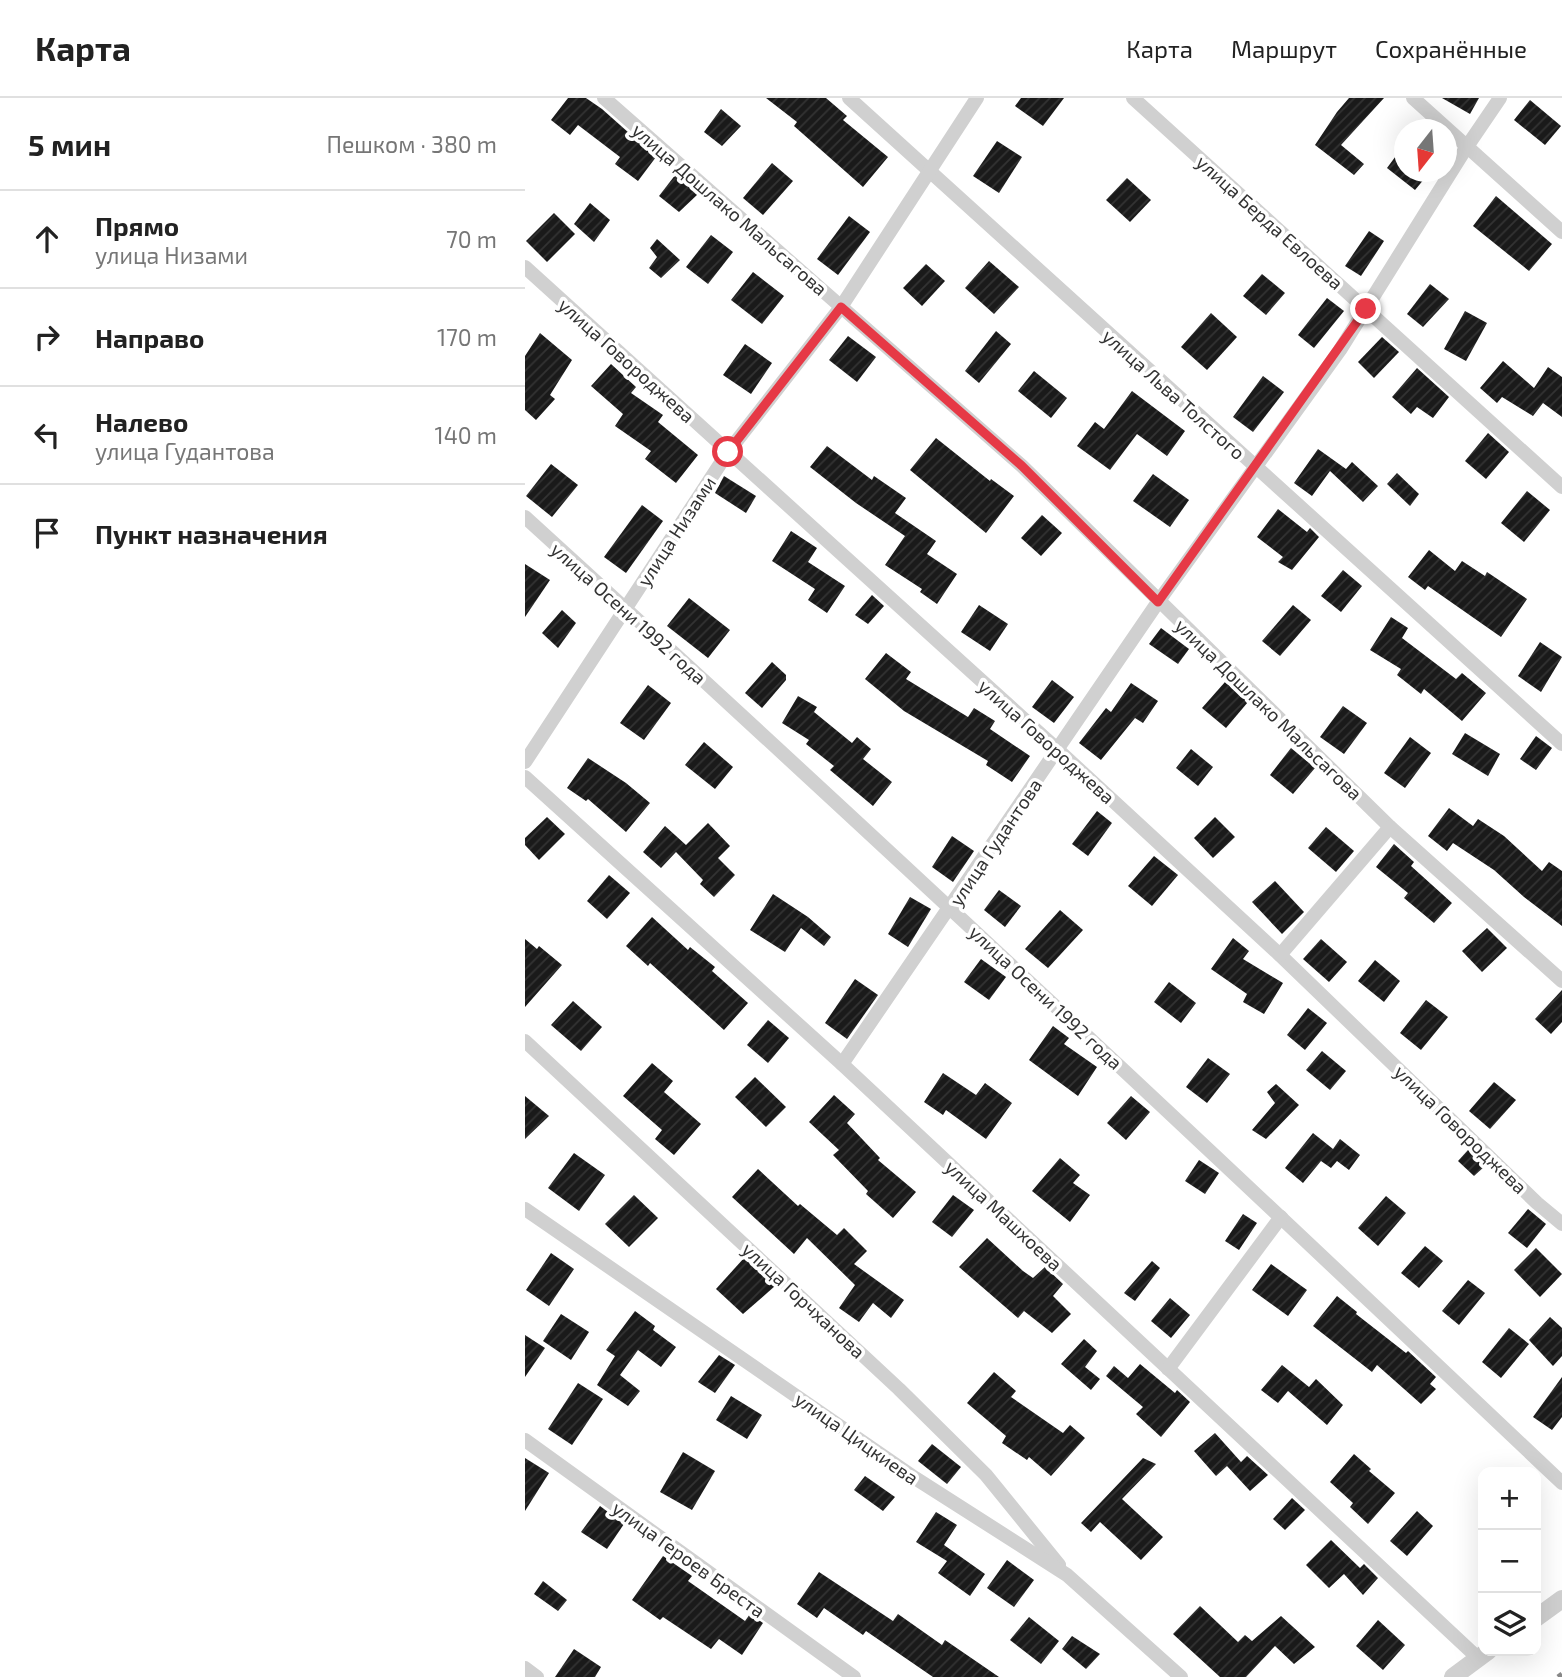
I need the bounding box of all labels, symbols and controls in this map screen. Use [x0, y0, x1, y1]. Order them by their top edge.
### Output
text: Карта [35, 28, 131, 68]
text: Карта [1126, 34, 1193, 63]
text: Маршрут [1231, 34, 1337, 63]
text: Сохранённые [1375, 34, 1527, 63]
street label: улица Дошлако Мальсагова [627, 118, 832, 301]
north arrow [1394, 119, 1457, 182]
text: 5 мин [28, 126, 111, 162]
text: Пешком · 380 m [327, 130, 497, 158]
street label: улица Берда Евлоева [1191, 150, 1348, 295]
text: Прямо [95, 210, 179, 241]
icon: ahead [28, 220, 66, 258]
text: 70 m [446, 225, 497, 253]
text: улица Низами [95, 241, 248, 269]
street label: улица Говороджева [553, 293, 700, 428]
route end [1350, 293, 1381, 324]
icon: right [28, 318, 66, 356]
text: Направо [95, 322, 204, 353]
text: 170 m [437, 323, 497, 351]
street label: улица Льва Толстого [1097, 324, 1250, 465]
text: Налево [95, 406, 188, 437]
icon: left [28, 416, 66, 454]
text: 140 m [435, 421, 497, 449]
route start [712, 436, 743, 467]
text: улица Гудантова [95, 437, 275, 465]
street label: улица Низами [632, 472, 721, 591]
icon: arrive [28, 514, 66, 552]
text: Пункт назначения [95, 518, 328, 549]
street label: улица Осени 1992 года [546, 537, 711, 690]
street label: улица Дошлако Мальсагова [1170, 614, 1367, 805]
street label: улица Говороджева [973, 674, 1120, 809]
street label: улица Гудантова [944, 774, 1047, 911]
street label: улица Осени 1992 года [964, 920, 1127, 1075]
street label: улица Говороджева [1389, 1060, 1532, 1199]
street label: улица Машхоева [940, 1155, 1067, 1276]
street label: улица Горчханова [737, 1237, 870, 1364]
street label: улица Цицкиева [790, 1387, 923, 1490]
map controls [1478, 1467, 1541, 1656]
button: + [1478, 1467, 1541, 1530]
street label: улица Героев Бреста [608, 1496, 770, 1623]
button: − [1478, 1530, 1541, 1593]
button: layers [1478, 1593, 1541, 1656]

